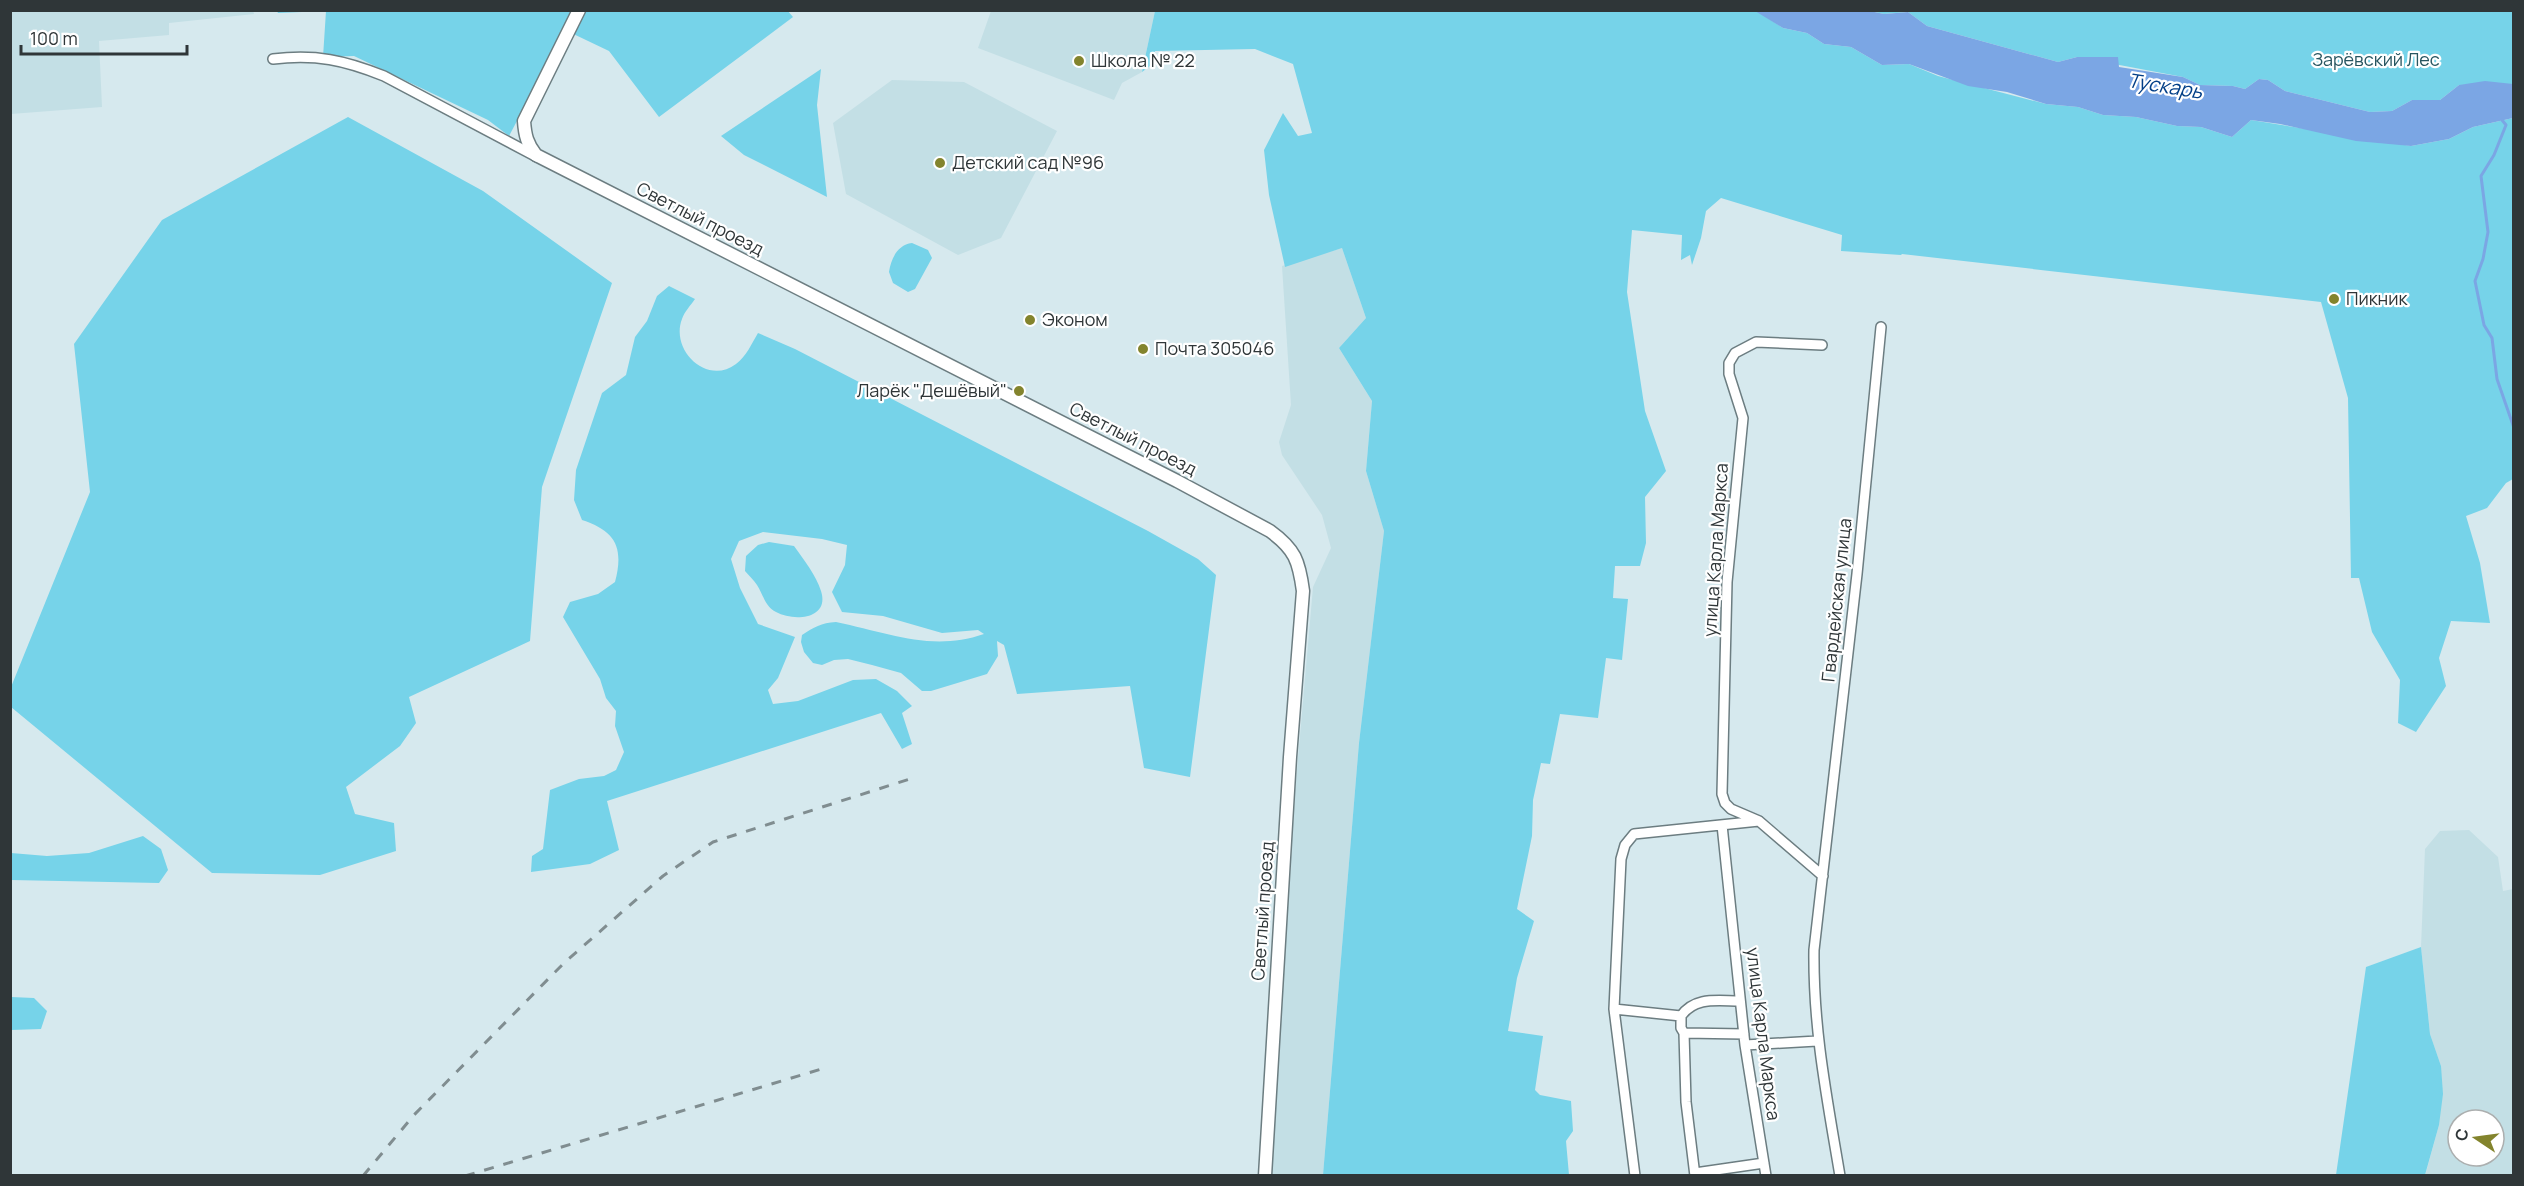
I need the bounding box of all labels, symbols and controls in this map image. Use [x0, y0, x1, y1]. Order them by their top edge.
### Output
scale bar [21, 18, 188, 56]
text: 100 m [30, 26, 78, 50]
park label: Зарёвский Лес [2312, 47, 2440, 71]
place label: Школа № 22 [1091, 48, 1195, 72]
marker: Школа № 22 [1072, 54, 1086, 68]
water label: Тускарь [2126, 66, 2205, 105]
place label: Детский сад №96 [952, 150, 1104, 174]
marker: Детский сад №96 [933, 156, 947, 170]
street label: Светлый проезд [633, 176, 768, 261]
place label: Пикник [2346, 286, 2408, 310]
marker: Пикник [2327, 292, 2341, 306]
place label: Эконом [1042, 307, 1108, 331]
marker: Эконом [1023, 313, 1037, 327]
place label: Почта 305046 [1155, 336, 1274, 360]
marker: Почта 305046 [1136, 342, 1150, 356]
place label: Ларёк "Дешёвый" [857, 378, 1007, 402]
marker: Ларёк "Дешёвый" [1012, 384, 1026, 398]
street label: Светлый проезд [1066, 396, 1201, 481]
street label: улица Карла Маркса [1697, 462, 1733, 638]
street label: Гвардейская улица [1815, 517, 1857, 683]
street label: Светлый проезд [1245, 840, 1279, 981]
street label: улица Карла Маркса [1741, 946, 1787, 1122]
north arrow [2446, 1108, 2506, 1168]
text: С [2449, 1126, 2473, 1143]

